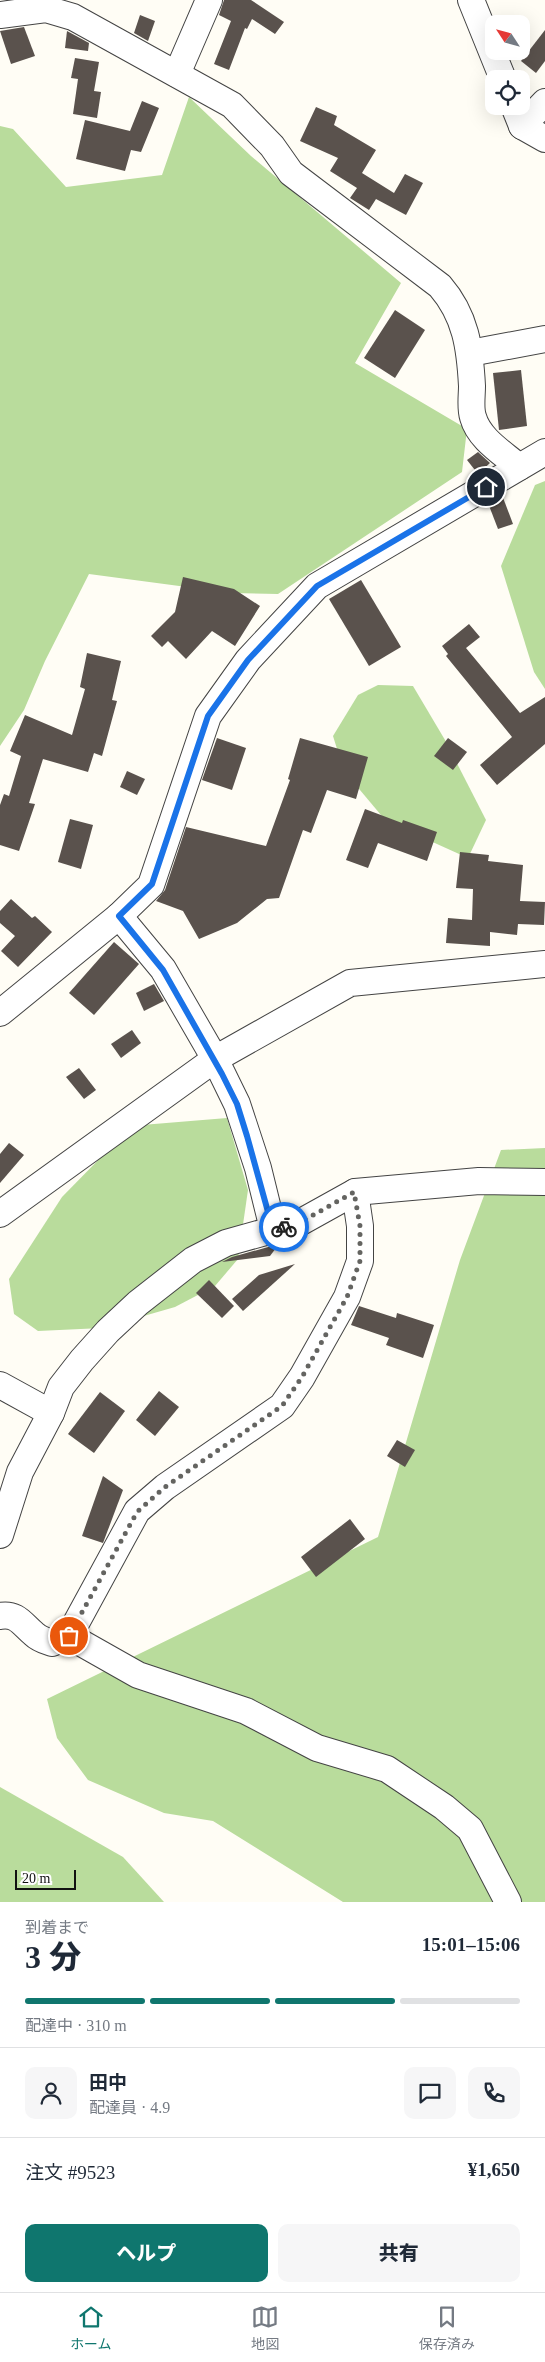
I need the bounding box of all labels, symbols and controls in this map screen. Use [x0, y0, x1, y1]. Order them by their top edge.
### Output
north arrow [485, 15, 530, 60]
map controls [485, 15, 530, 115]
button: locate [485, 70, 530, 115]
pin [465, 466, 507, 508]
icon: home [472, 473, 500, 501]
courier [259, 1202, 309, 1252]
icon: bike [270, 1213, 298, 1241]
pin [48, 1615, 90, 1657]
icon: bag [55, 1622, 83, 1650]
scale bar [15, 1867, 76, 1890]
text: 20 m [22, 1871, 50, 1886]
text: 到着まで [25, 1919, 89, 1936]
text: 15:01–15:06 [422, 1934, 520, 1955]
text: 3 分 [25, 1939, 81, 1975]
text: 配達中 · 310 m [25, 2017, 127, 2034]
button: person [25, 2067, 77, 2119]
button: chat [404, 2067, 456, 2119]
button: phone [468, 2067, 520, 2119]
text: 田中 [89, 2072, 127, 2093]
text: 配達員 · 4.9 [89, 2099, 170, 2116]
text: ¥1,650 [468, 2159, 520, 2180]
text: 注文 #9523 [25, 2162, 115, 2183]
button: ヘルプ [25, 2224, 268, 2282]
button: 共有 [278, 2224, 520, 2282]
tab: ホーム [70, 2303, 111, 2353]
tab: 地図 [251, 2303, 279, 2353]
tab: 保存済み [419, 2303, 475, 2353]

